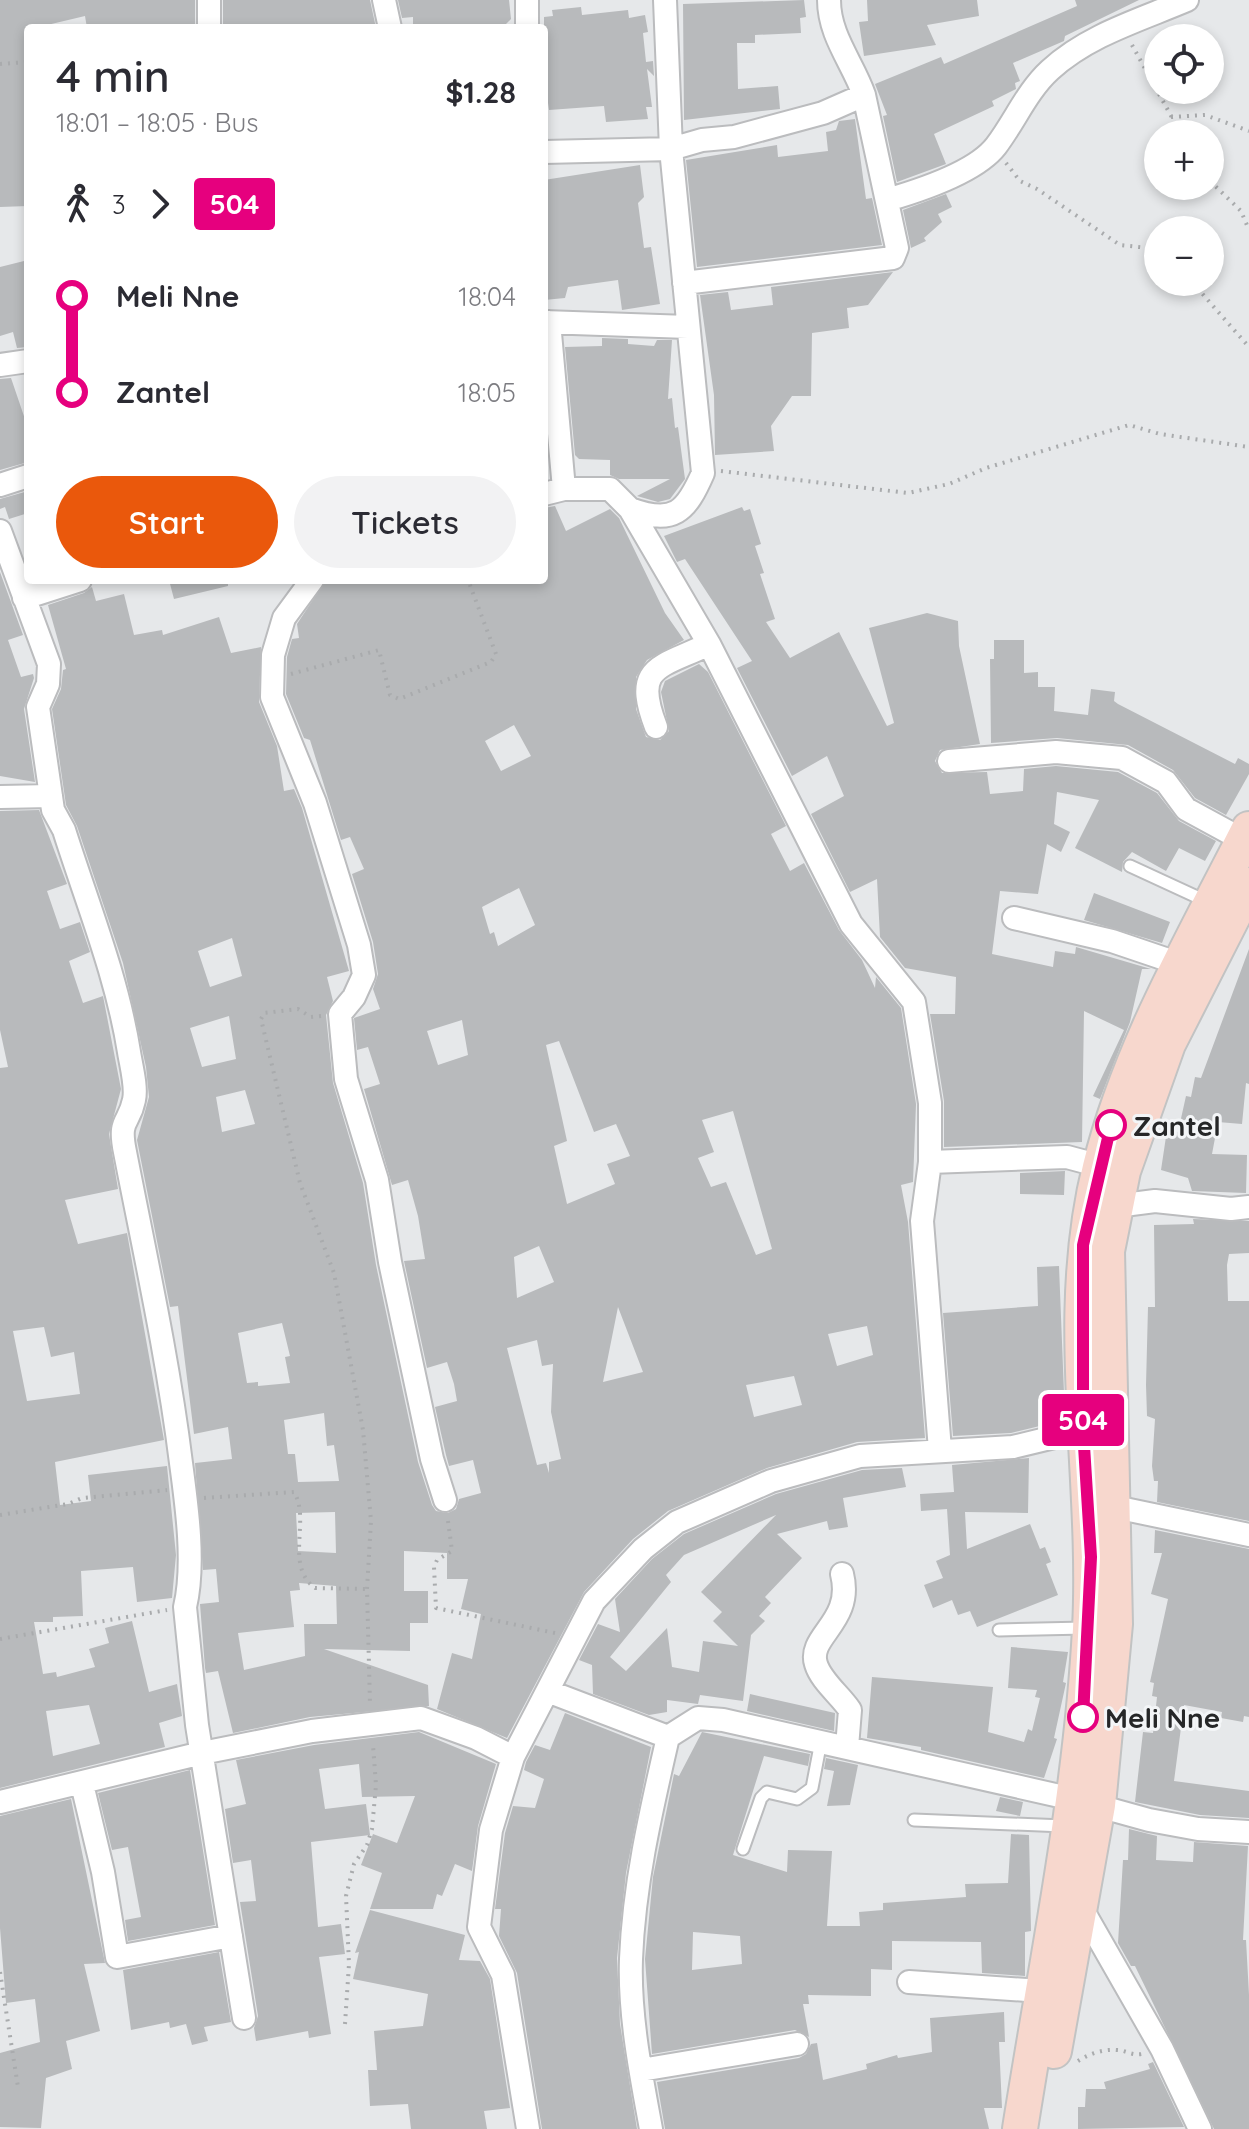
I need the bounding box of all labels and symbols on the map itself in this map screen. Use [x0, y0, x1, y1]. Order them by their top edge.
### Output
place label: Zantel [1133, 1108, 1221, 1143]
marker: Zantel [1096, 1110, 1126, 1140]
line badge: 504 [1037, 1394, 1129, 1446]
place label: Meli Nne [1105, 1700, 1220, 1735]
marker: Meli Nne [1068, 1702, 1098, 1732]

